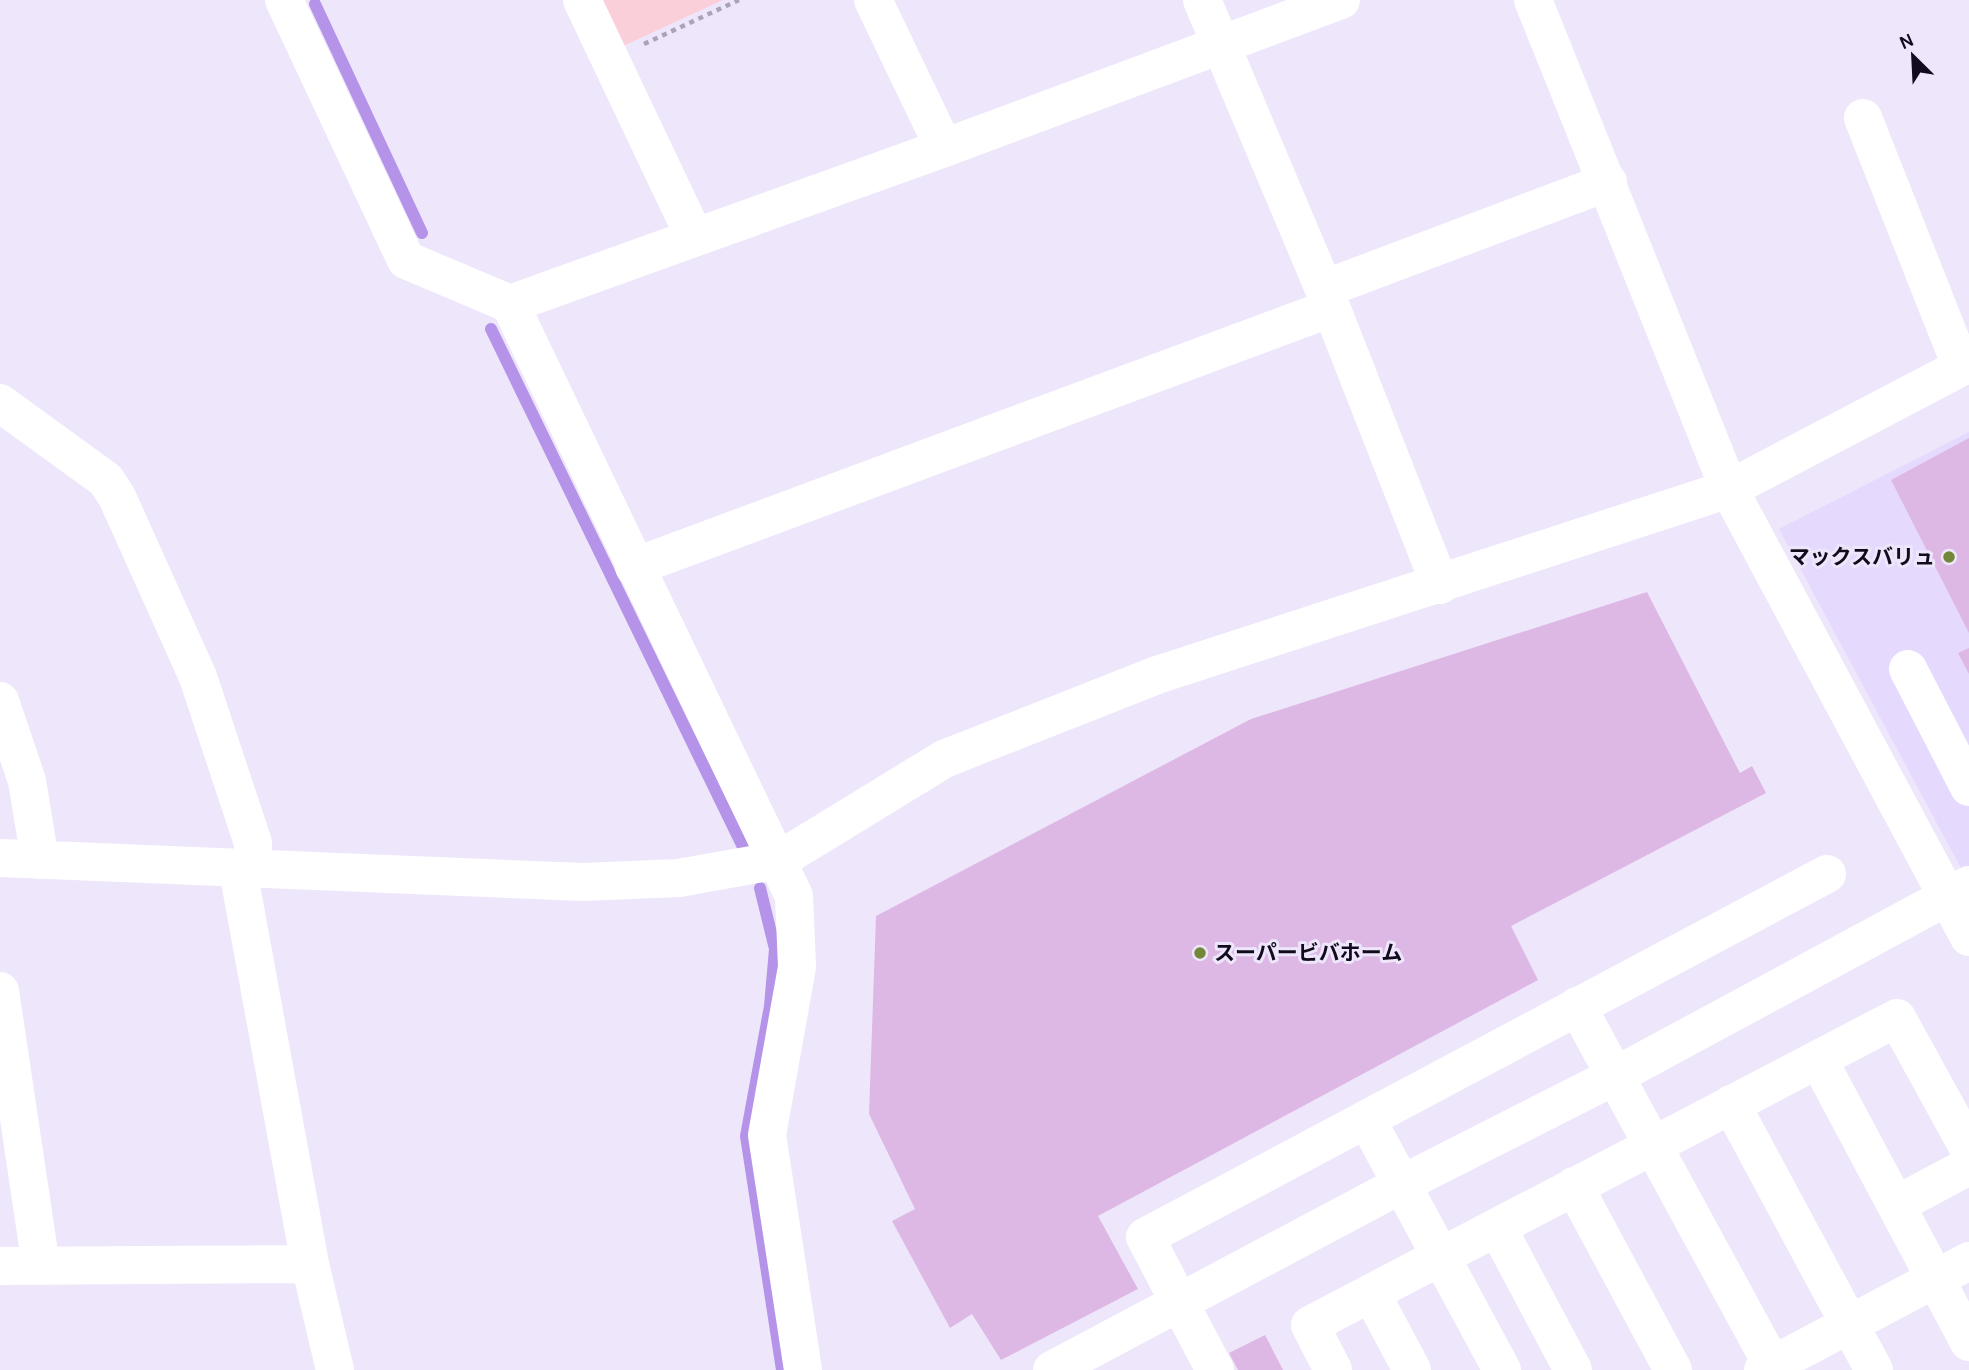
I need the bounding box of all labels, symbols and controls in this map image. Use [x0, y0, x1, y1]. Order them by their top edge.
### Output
north arrow [1878, 21, 1948, 91]
text: N [1896, 29, 1917, 54]
place label: マックスバリュ [1789, 545, 1935, 569]
marker: マックスバリュ [1941, 549, 1957, 565]
place label: スーパービバホーム [1214, 941, 1402, 965]
marker: スーパービバホーム [1192, 945, 1208, 961]

